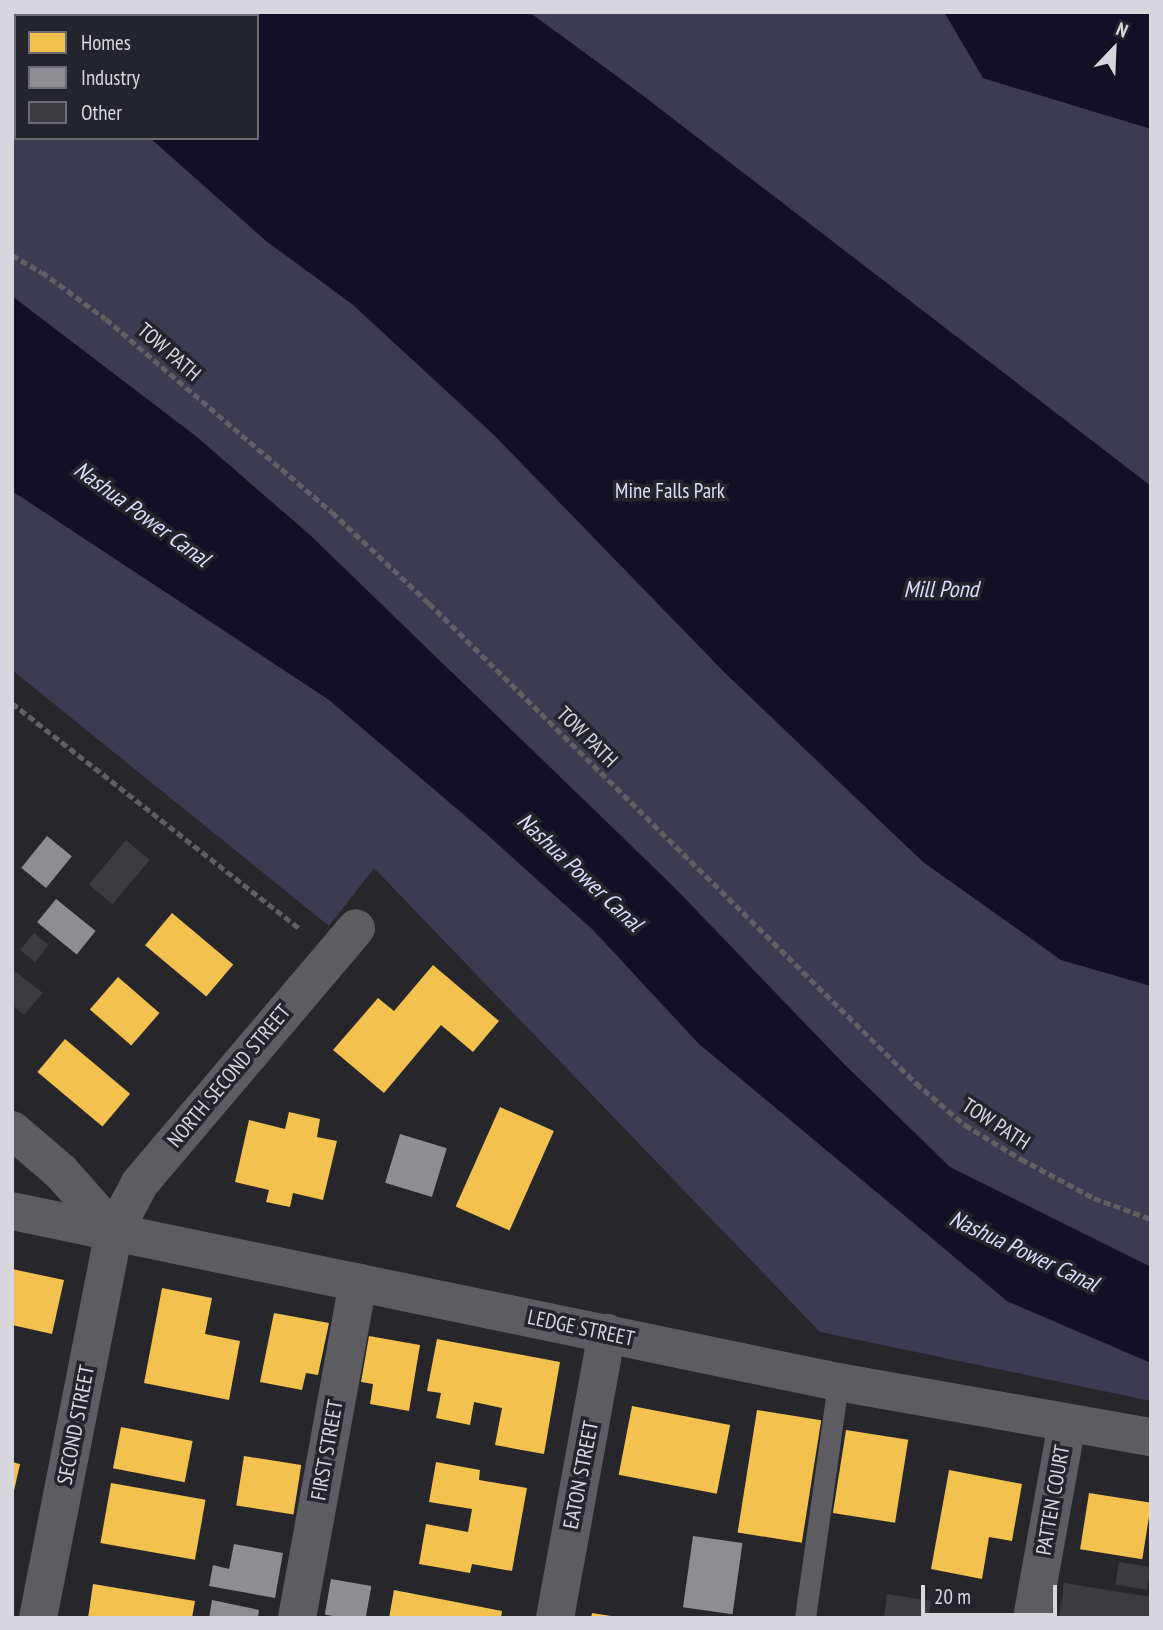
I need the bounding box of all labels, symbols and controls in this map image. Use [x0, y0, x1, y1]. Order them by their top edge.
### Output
legend [14, 14, 259, 140]
north arrow [1079, 14, 1149, 84]
text: N [1113, 17, 1132, 43]
text: Homes [81, 29, 131, 56]
text: Industry [81, 64, 140, 91]
text: Other [81, 99, 122, 126]
street label: TOW PATH [132, 318, 206, 386]
water label: Nashua Power Canal [69, 455, 215, 573]
park label: Mine Falls Park [615, 478, 725, 504]
water label: Mill Pond [904, 575, 978, 603]
street label: TOW PATH [551, 701, 623, 773]
water label: Nashua Power Canal [512, 807, 648, 937]
street label: NORTH SECOND STREET [162, 1000, 296, 1152]
street label: TOW PATH [957, 1093, 1035, 1155]
water label: Nashua Power Canal [945, 1204, 1103, 1298]
street label: LEDGE STREET [525, 1304, 637, 1352]
street label: SECOND STREET [52, 1363, 100, 1487]
street label: FIRST STREET [306, 1397, 348, 1503]
street label: EATON STREET [558, 1419, 604, 1531]
street label: PATTEN COURT [1031, 1443, 1075, 1557]
scale bar [925, 1570, 1062, 1614]
text: 20 m [934, 1583, 971, 1610]

